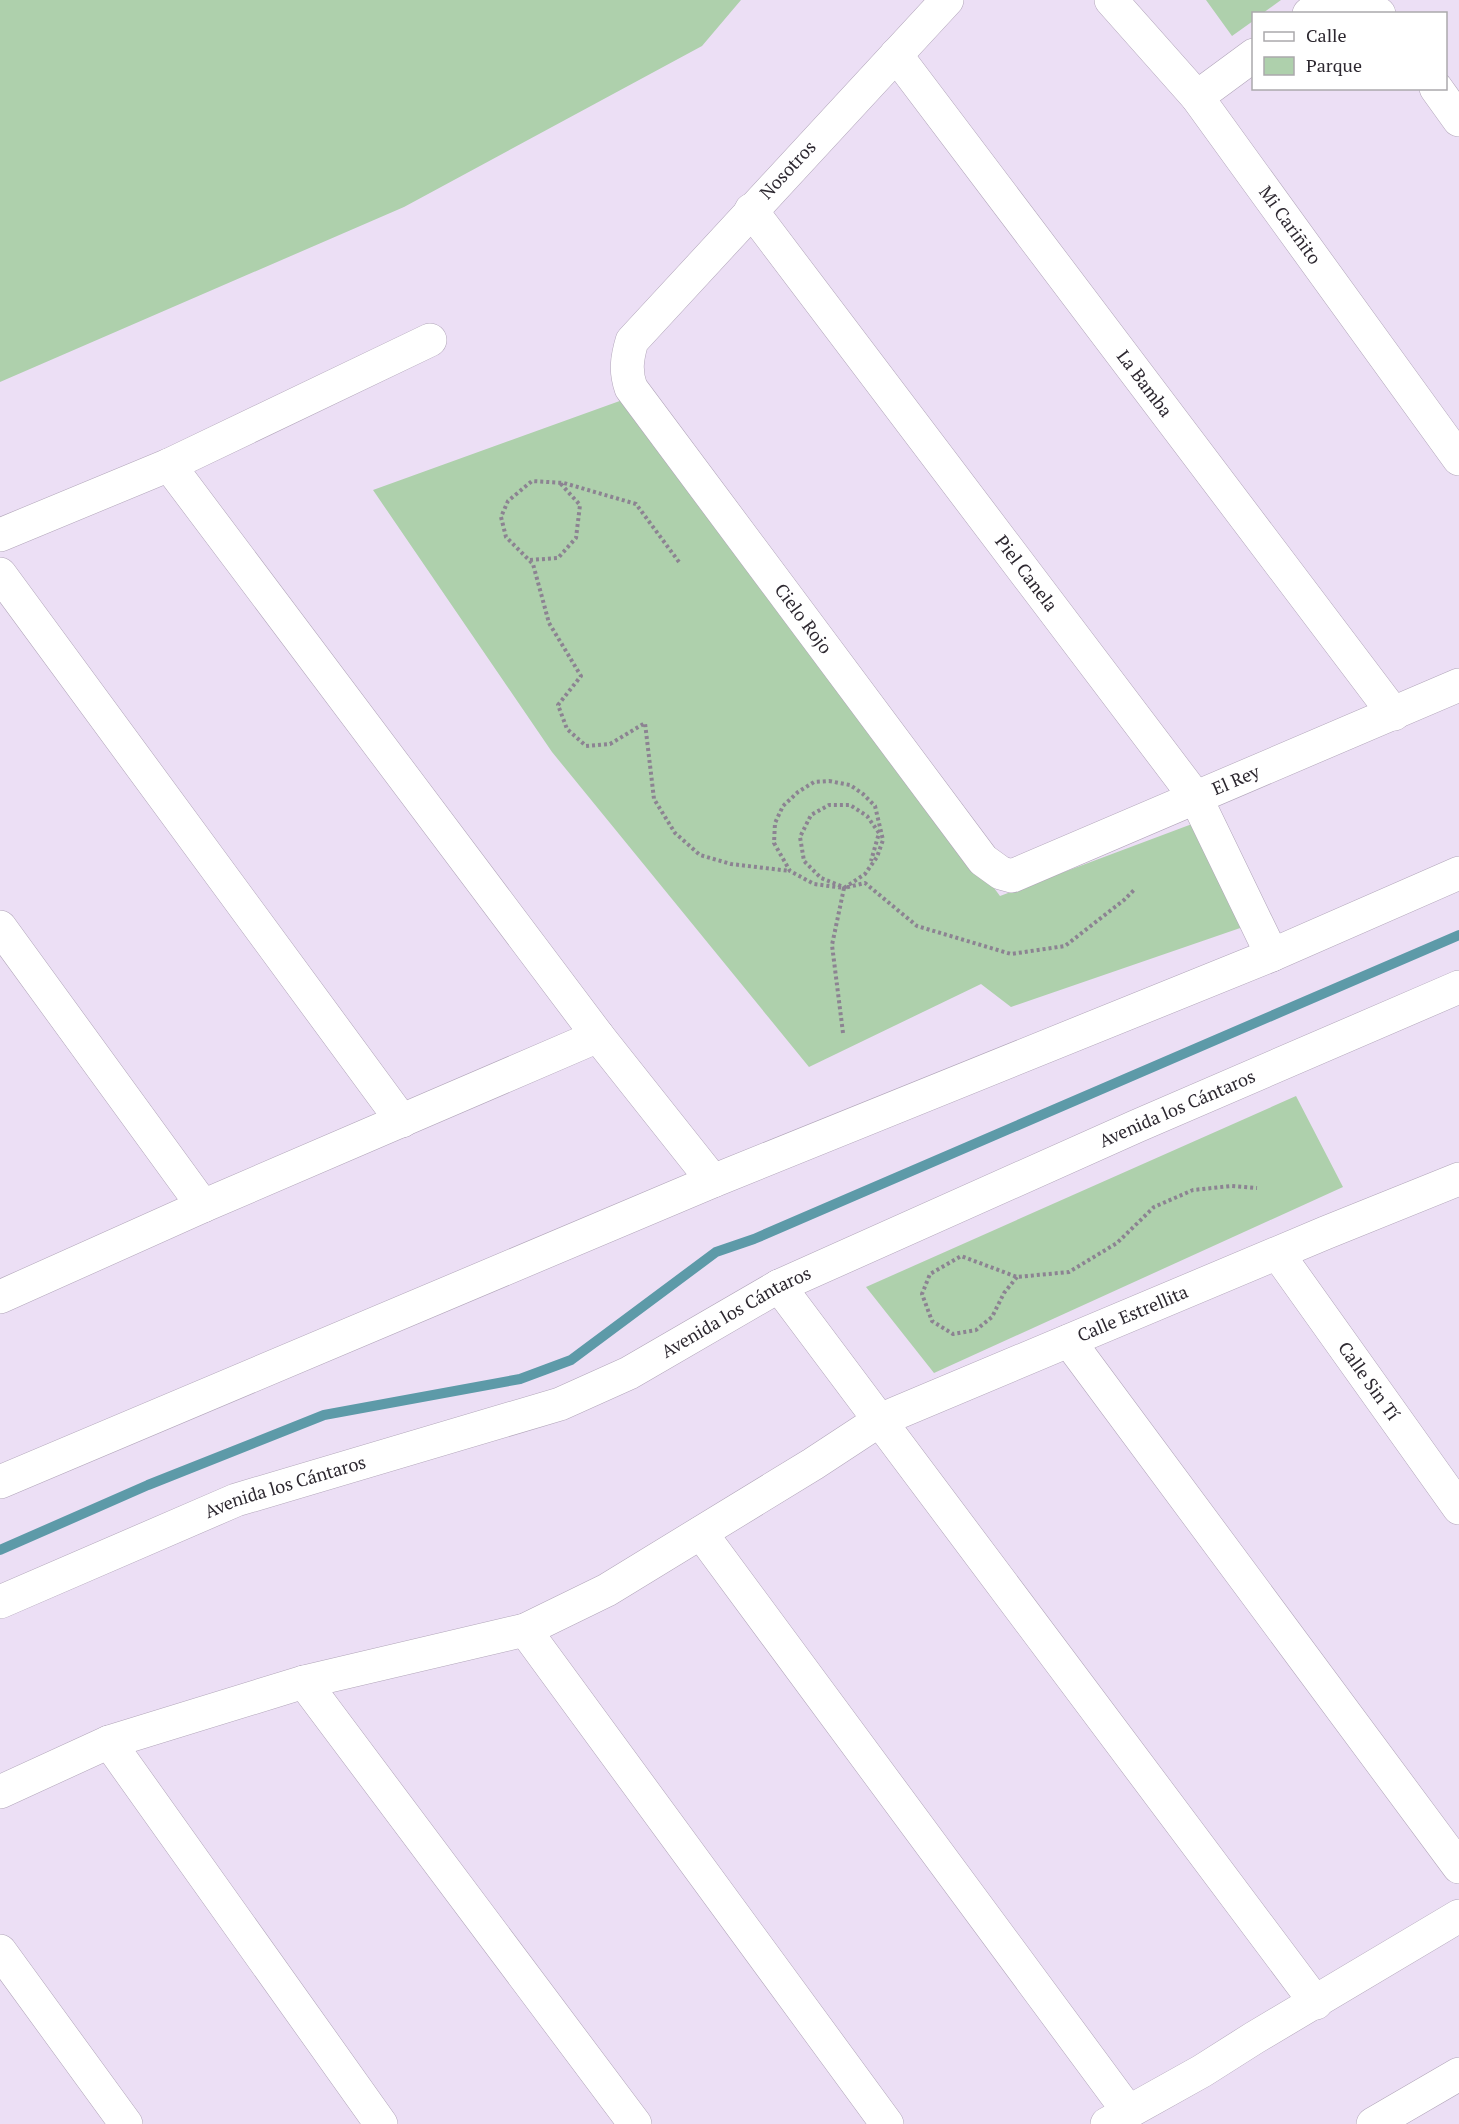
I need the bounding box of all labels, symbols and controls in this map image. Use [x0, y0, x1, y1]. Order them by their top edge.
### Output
legend [1252, 12, 1447, 90]
text: Calle [1306, 23, 1347, 47]
text: Parque [1306, 53, 1362, 77]
street label: Nosotros [754, 135, 821, 204]
street label: Mi Cariñito [1254, 181, 1327, 269]
street label: La Bamba [1112, 345, 1178, 421]
street label: Piel Canela [990, 530, 1064, 616]
street label: Cielo Rojo [770, 578, 838, 658]
street label: El Rey [1208, 758, 1264, 800]
street label: Avenida los Cántaros [1095, 1063, 1259, 1152]
street label: Avenida los Cántaros [657, 1260, 814, 1363]
street label: Calle Estrellita [1073, 1279, 1191, 1347]
street label: Calle Sin Tí [1333, 1336, 1406, 1425]
street label: Avenida los Cántaros [201, 1449, 368, 1523]

